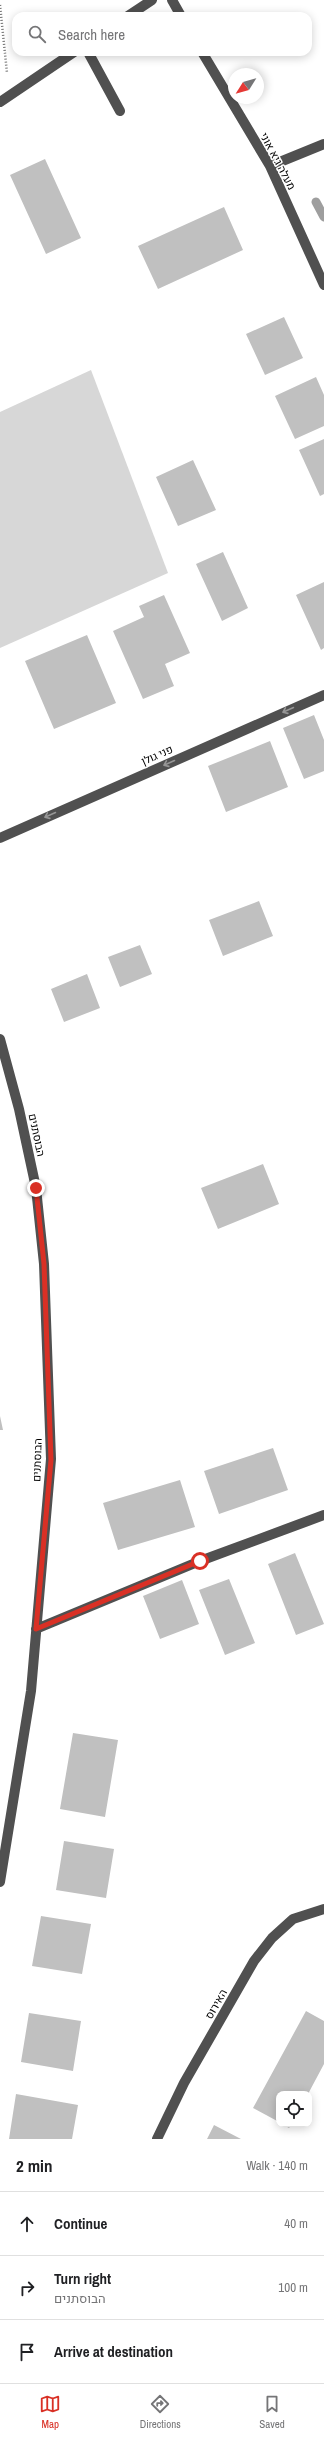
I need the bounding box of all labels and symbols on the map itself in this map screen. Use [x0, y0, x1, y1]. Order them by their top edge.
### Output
north arrow [228, 68, 264, 104]
street label: מעלה גיא אוני [257, 130, 299, 192]
one-way arrow [283, 707, 295, 714]
street label: פני גולן [139, 742, 175, 768]
one-way arrow [164, 760, 176, 767]
one-way arrow [45, 812, 57, 820]
street label: הבוסתנים [26, 1112, 48, 1158]
route end [27, 1179, 45, 1197]
street label: הבוסתנים [29, 1438, 45, 1482]
route start [191, 1552, 209, 1570]
street label: האירוס [202, 1986, 230, 2022]

